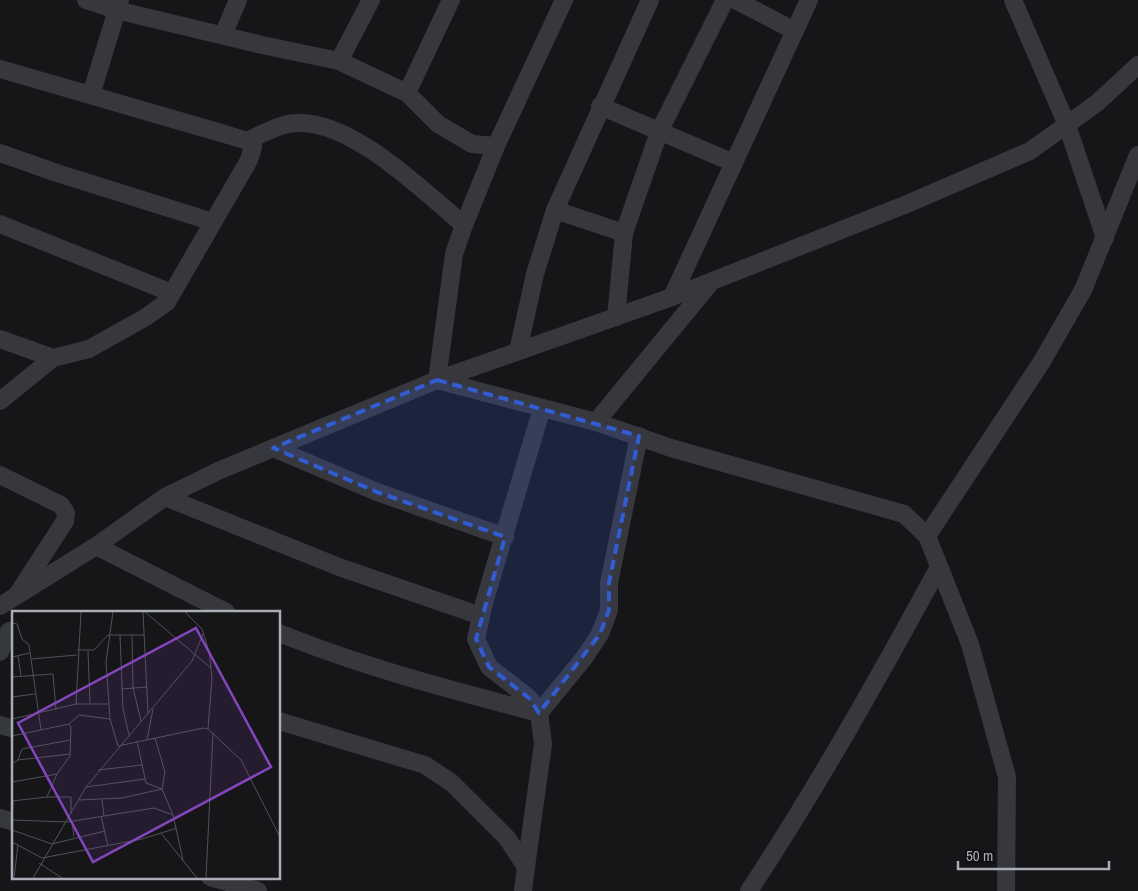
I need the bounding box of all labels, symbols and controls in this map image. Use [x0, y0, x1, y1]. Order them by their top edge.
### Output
inset map [12, 611, 280, 878]
scale bar [958, 838, 1109, 870]
text: 50 m [966, 845, 993, 866]

